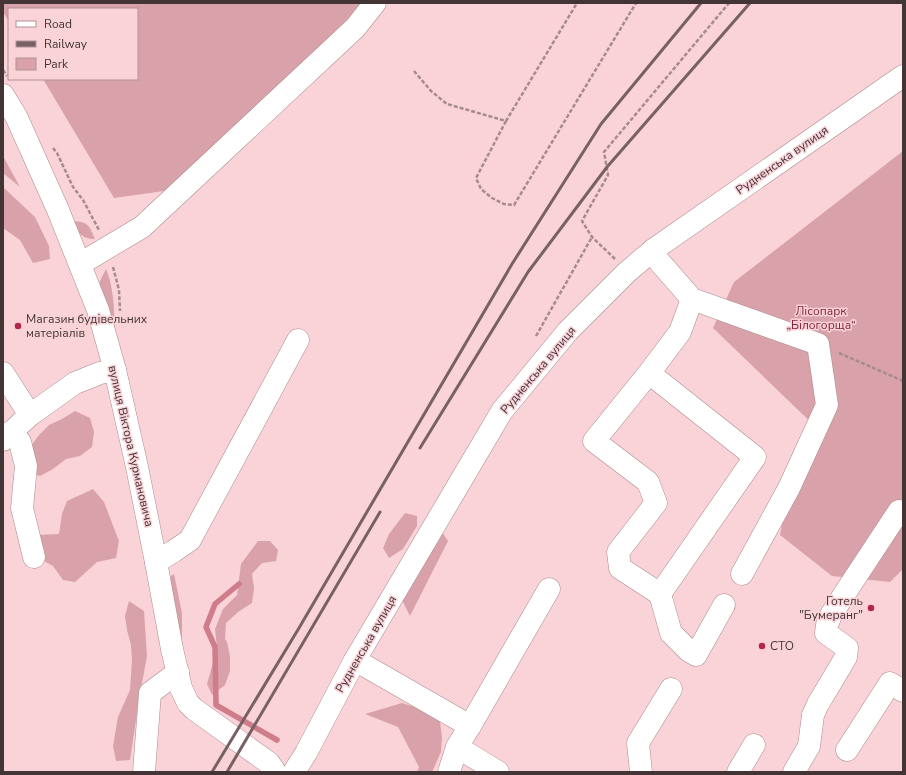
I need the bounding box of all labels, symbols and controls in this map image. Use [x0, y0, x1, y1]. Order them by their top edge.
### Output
legend [8, 8, 138, 80]
text: Road [44, 16, 72, 32]
text: Railway [44, 36, 88, 52]
text: Park [44, 56, 69, 72]
street label: Рудненська вулиця [733, 122, 831, 198]
park label: Лісопарк „Білогорща“ [786, 303, 856, 333]
place label: Магазин будівельних матеріалів [26, 311, 148, 341]
marker: Магазин будівельних матеріалів [13, 321, 23, 331]
street label: Рудненська вулиця [497, 323, 579, 417]
street label: вулиця Віктора Курмановича [105, 364, 157, 528]
street label: Рудненська вулиця [332, 593, 400, 695]
place label: Готель "Бумеранг" [799, 593, 863, 623]
marker: Готель "Бумеранг" [866, 603, 876, 613]
place label: СТО [770, 638, 794, 654]
marker: СТО [757, 641, 767, 651]

